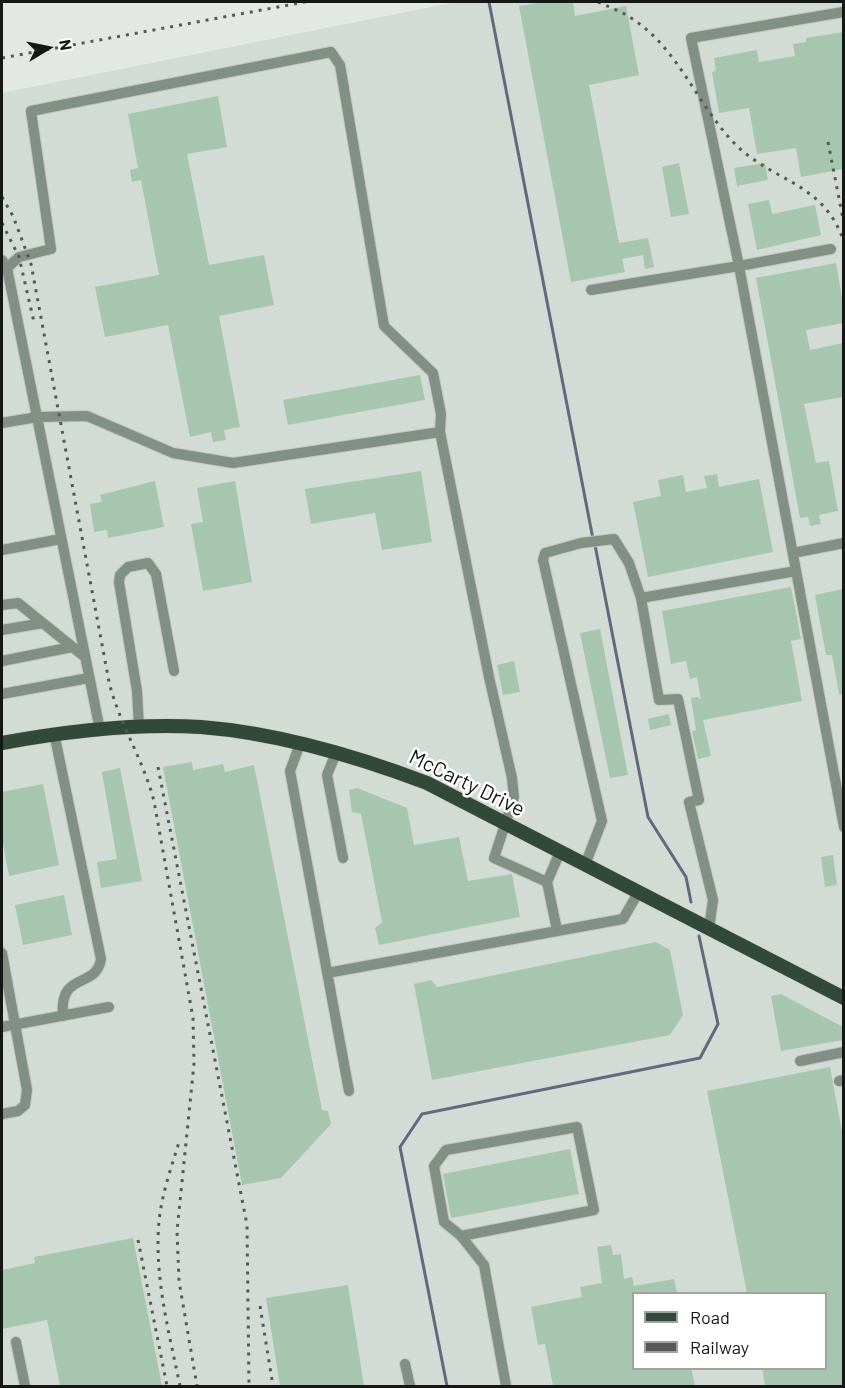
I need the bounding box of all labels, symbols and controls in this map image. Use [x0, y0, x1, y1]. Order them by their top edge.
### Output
north arrow [18, 18, 78, 78]
text: N [56, 38, 76, 52]
street label: McCarty Drive [405, 744, 529, 822]
legend [632, 1292, 827, 1370]
text: Road [690, 1306, 730, 1328]
text: Railway [690, 1336, 749, 1358]

